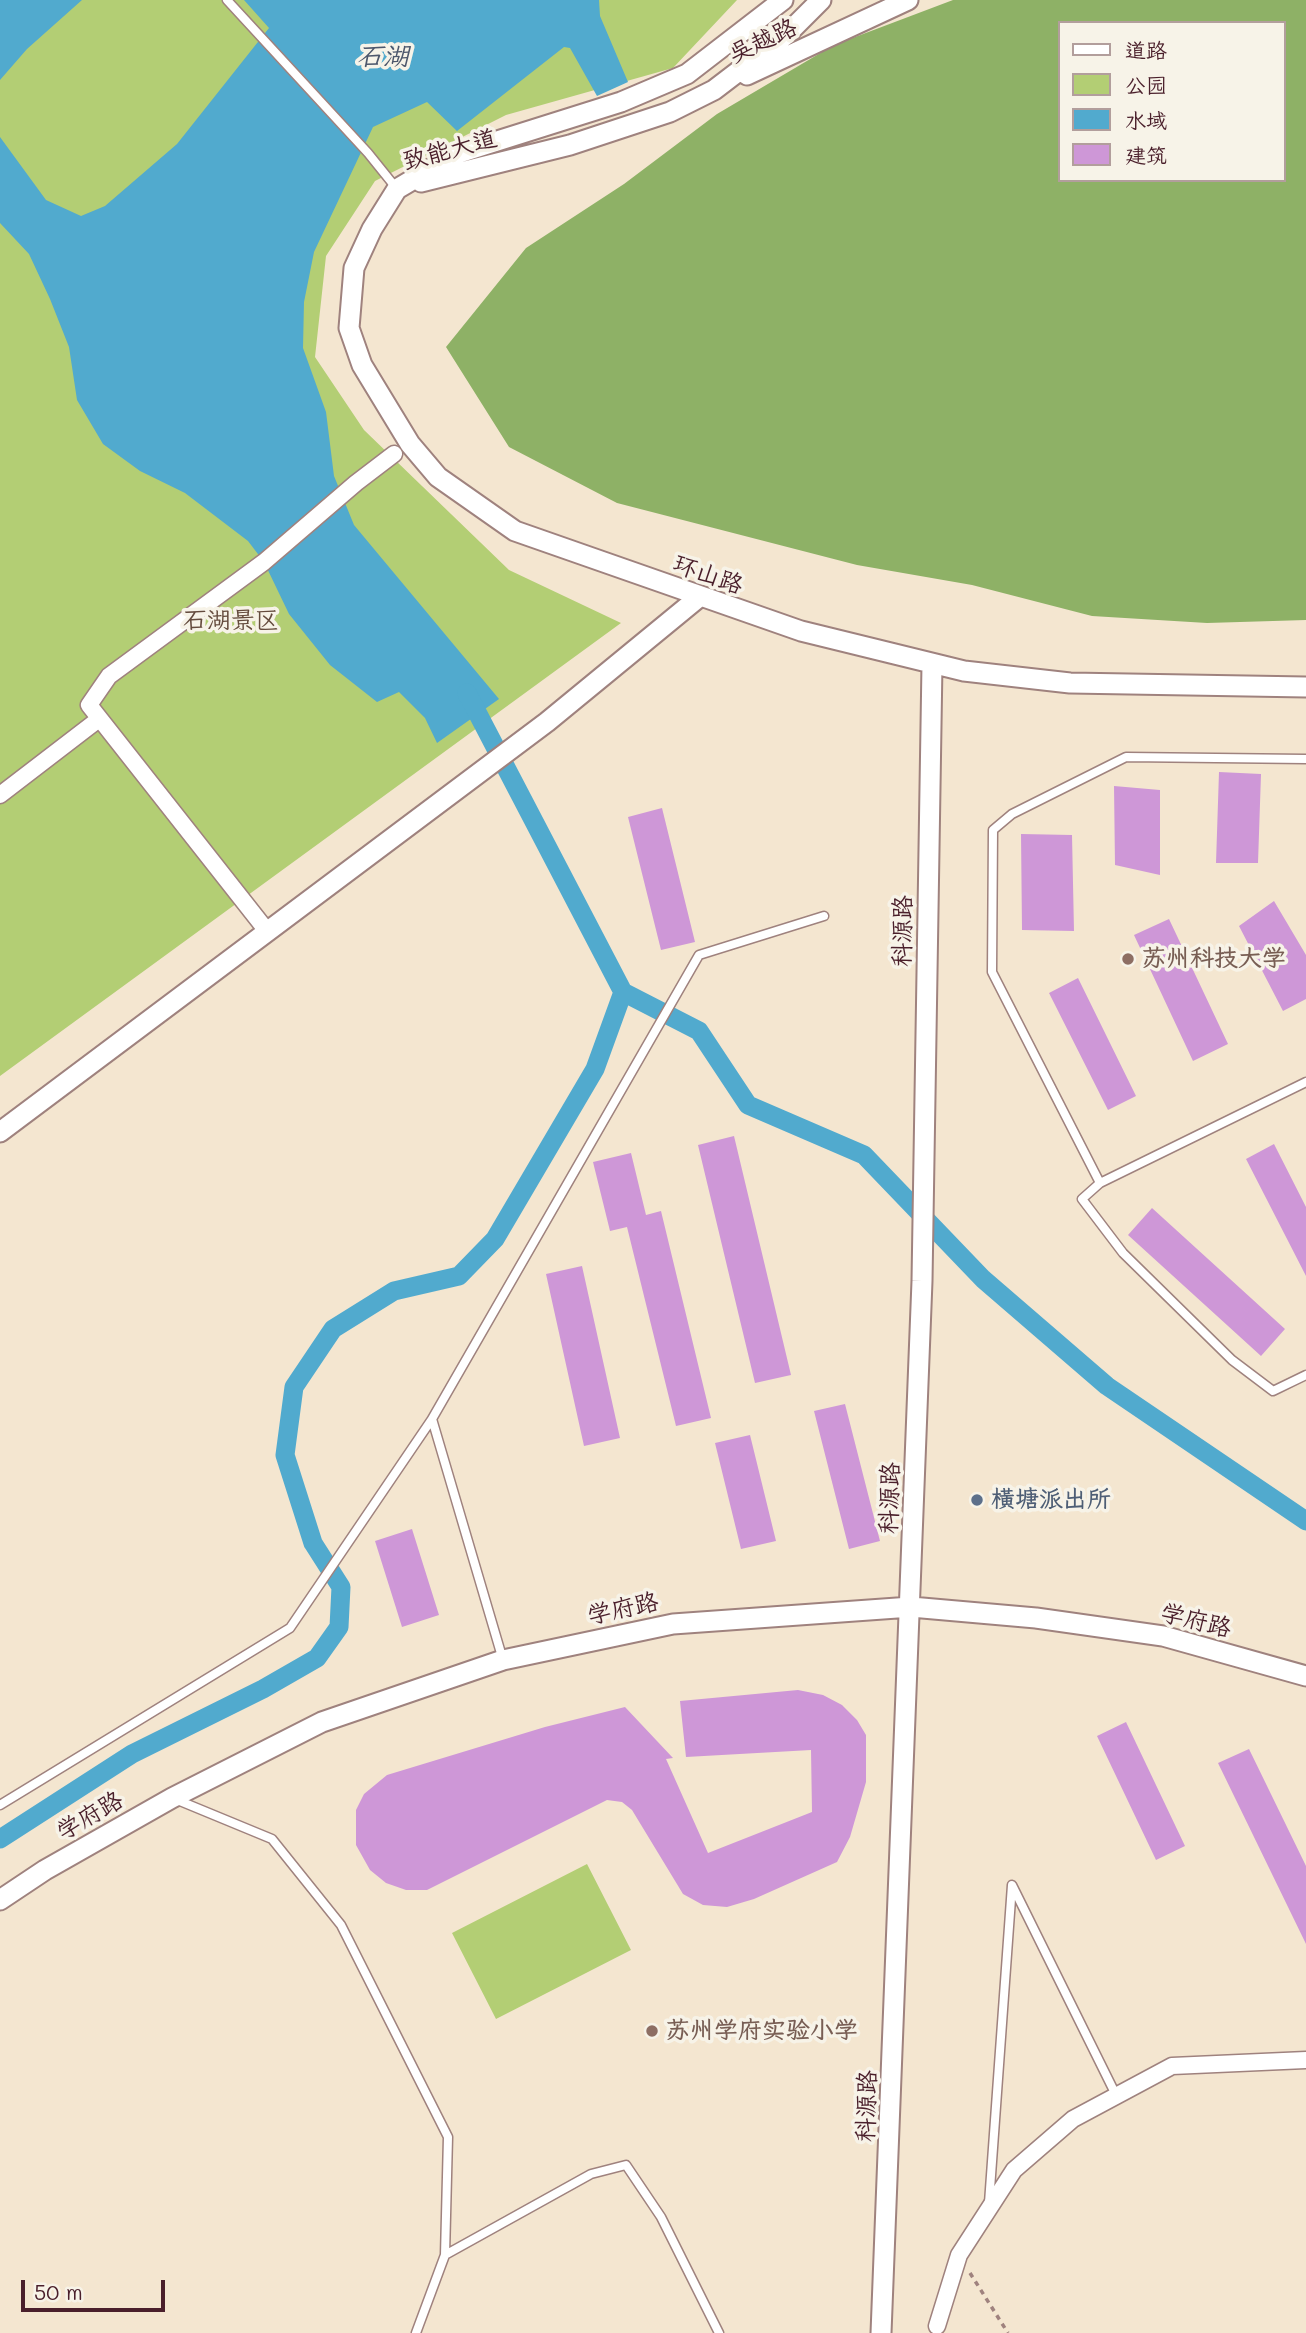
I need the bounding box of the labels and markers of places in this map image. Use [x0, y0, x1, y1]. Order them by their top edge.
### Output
place label: 苏州科技大学 [1142, 945, 1286, 973]
marker: 苏州科技大学 [1120, 951, 1136, 967]
place label: 横塘派出所 [991, 1486, 1111, 1514]
marker: 横塘派出所 [969, 1492, 985, 1508]
place label: 苏州学府实验小学 [666, 2017, 858, 2045]
marker: 苏州学府实验小学 [644, 2023, 660, 2039]

